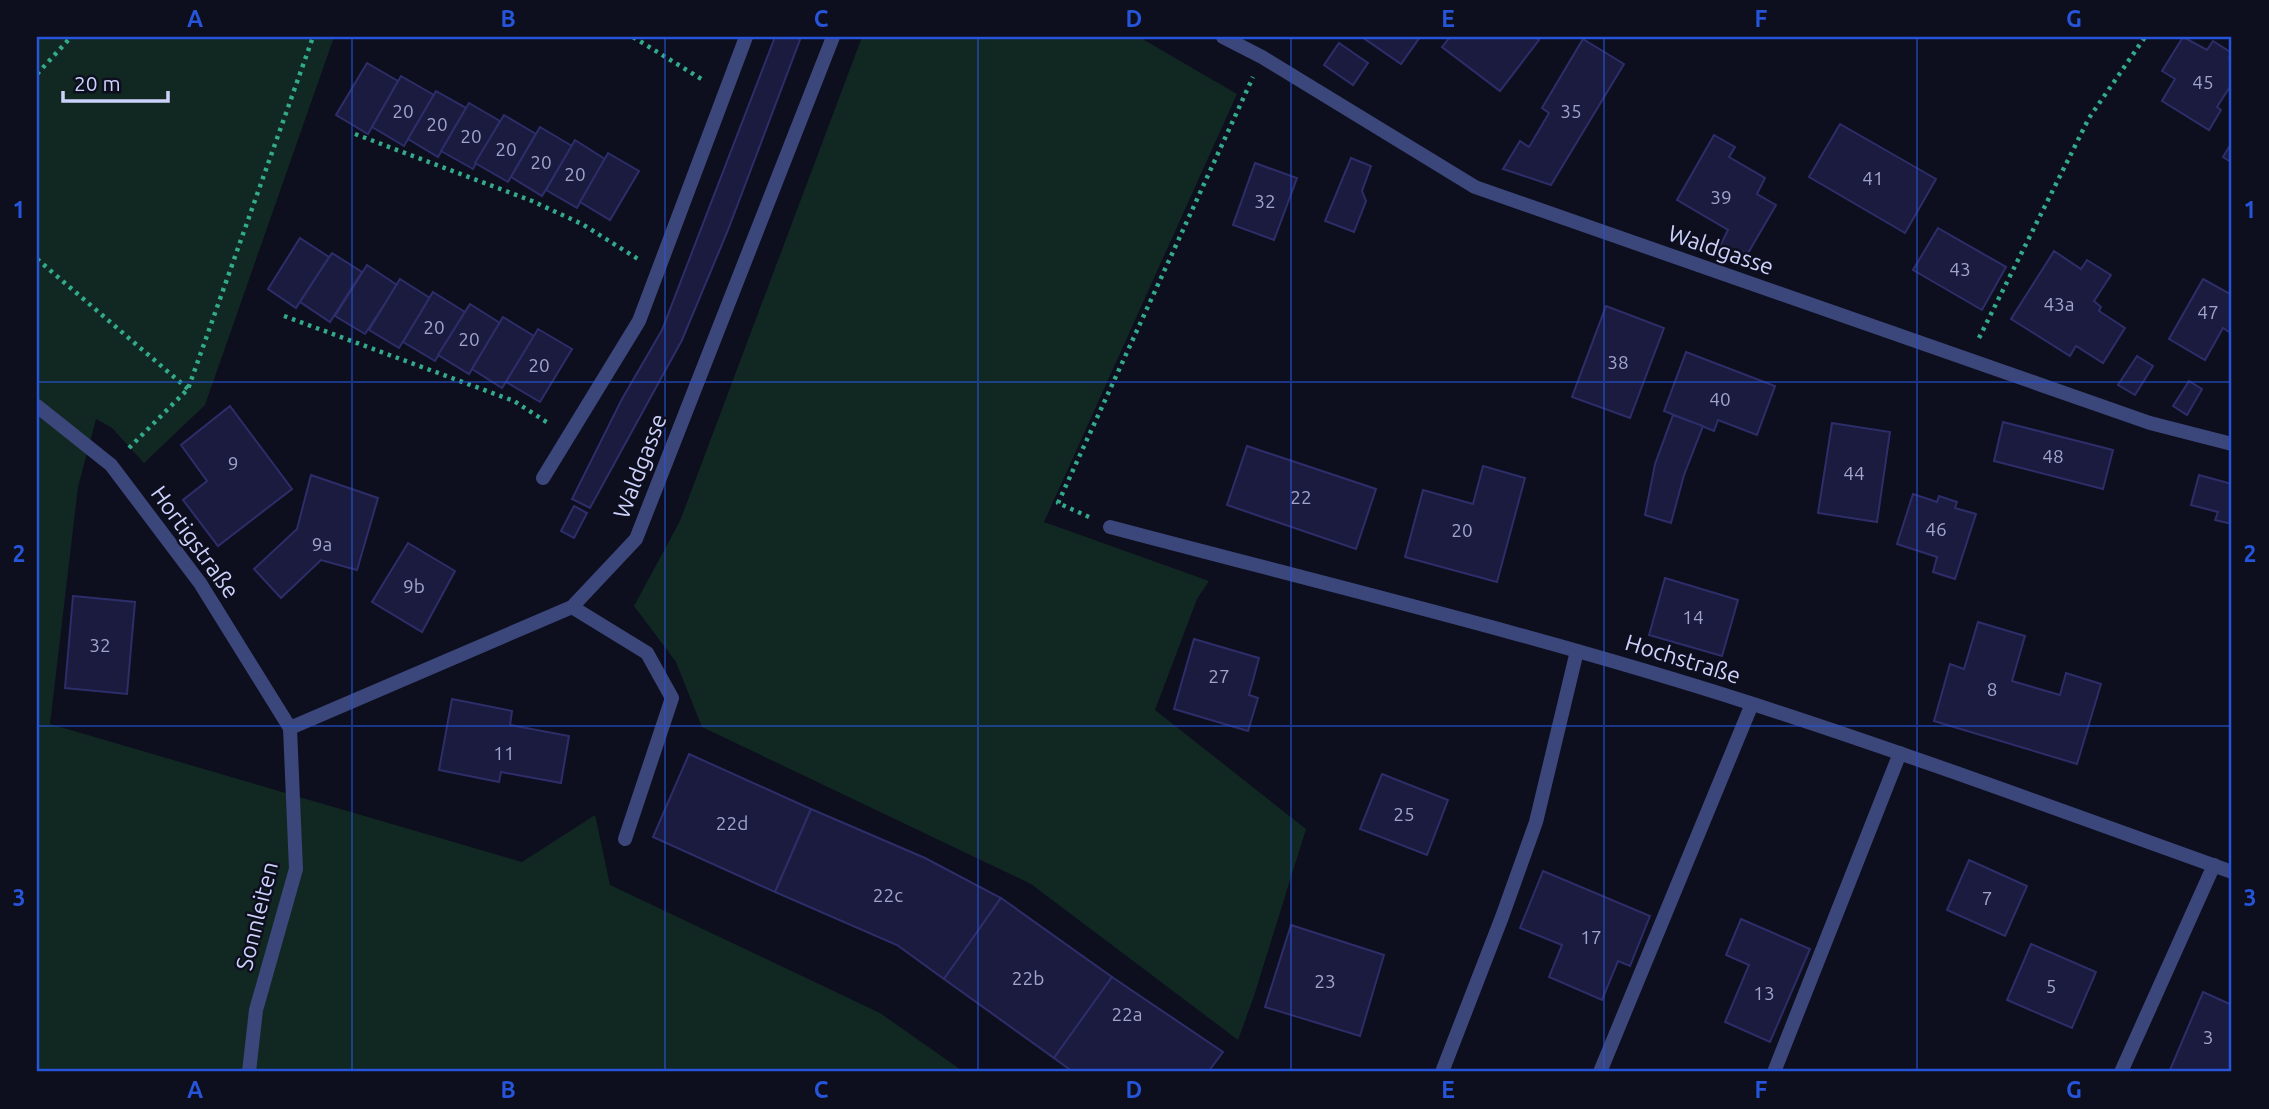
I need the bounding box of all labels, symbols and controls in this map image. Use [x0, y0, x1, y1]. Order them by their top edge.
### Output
text: A [187, 6, 203, 31]
text: B [500, 6, 516, 31]
text: C [814, 6, 829, 31]
text: D [1126, 6, 1142, 31]
text: E [1441, 6, 1455, 31]
text: F [1755, 6, 1768, 31]
text: G [2066, 6, 2082, 31]
scale bar [63, 60, 168, 104]
text: 20 m [74, 71, 121, 95]
house number: 45 [2192, 71, 2214, 93]
house number: 20 [392, 100, 414, 122]
house number: 35 [1560, 100, 1582, 122]
house number: 20 [426, 113, 448, 135]
house number: 20 [460, 125, 482, 147]
house number: 20 [495, 138, 517, 160]
house number: 20 [530, 151, 552, 173]
house number: 20 [564, 163, 586, 185]
house number: 41 [1862, 167, 1884, 189]
house number: 39 [1710, 186, 1732, 208]
house number: 32 [1254, 190, 1276, 212]
text: 1 [13, 197, 25, 222]
text: 1 [2244, 197, 2256, 222]
street label: Waldgasse [1665, 220, 1777, 279]
house number: 43 [1949, 258, 1971, 280]
house number: 43a [2043, 293, 2075, 315]
house number: 47 [2197, 301, 2219, 323]
house number: 20 [423, 316, 445, 338]
house number: 20 [458, 328, 480, 350]
house number: 38 [1607, 351, 1629, 373]
house number: 20 [528, 354, 550, 376]
house number: 40 [1709, 388, 1731, 410]
street label: Waldgasse [608, 410, 671, 522]
house number: 48 [2042, 445, 2064, 467]
house number: 9 [228, 452, 238, 474]
house number: 44 [1843, 462, 1865, 484]
street label: Hortigstraße [146, 481, 244, 603]
house number: 22 [1290, 486, 1312, 508]
house number: 46 [1925, 518, 1947, 540]
house number: 20 [1451, 519, 1473, 541]
house number: 9a [312, 533, 332, 555]
text: 2 [13, 541, 25, 566]
text: 2 [2244, 541, 2256, 566]
house number: 9b [403, 575, 425, 597]
house number: 14 [1682, 606, 1704, 628]
street label: Hochstraße [1622, 629, 1744, 688]
house number: 32 [89, 634, 111, 656]
house number: 27 [1208, 665, 1230, 687]
house number: 8 [1987, 678, 1997, 700]
house number: 11 [493, 742, 515, 764]
house number: 25 [1393, 803, 1415, 825]
house number: 22d [716, 812, 748, 834]
street label: Sonnleiten [231, 859, 282, 973]
house number: 22c [873, 884, 903, 906]
text: 3 [13, 885, 25, 910]
text: 3 [2244, 885, 2256, 910]
house number: 7 [1982, 887, 1992, 909]
house number: 17 [1580, 926, 1602, 948]
house number: 22b [1012, 967, 1044, 989]
house number: 23 [1314, 970, 1336, 992]
house number: 5 [2046, 975, 2056, 997]
house number: 13 [1753, 982, 1775, 1004]
house number: 22a [1111, 1003, 1143, 1025]
house number: 3 [2203, 1026, 2213, 1048]
text: A [187, 1077, 203, 1102]
text: B [500, 1077, 516, 1102]
text: C [814, 1077, 829, 1102]
text: D [1126, 1077, 1142, 1102]
text: E [1441, 1077, 1455, 1102]
text: F [1755, 1077, 1768, 1102]
text: G [2066, 1077, 2082, 1102]

